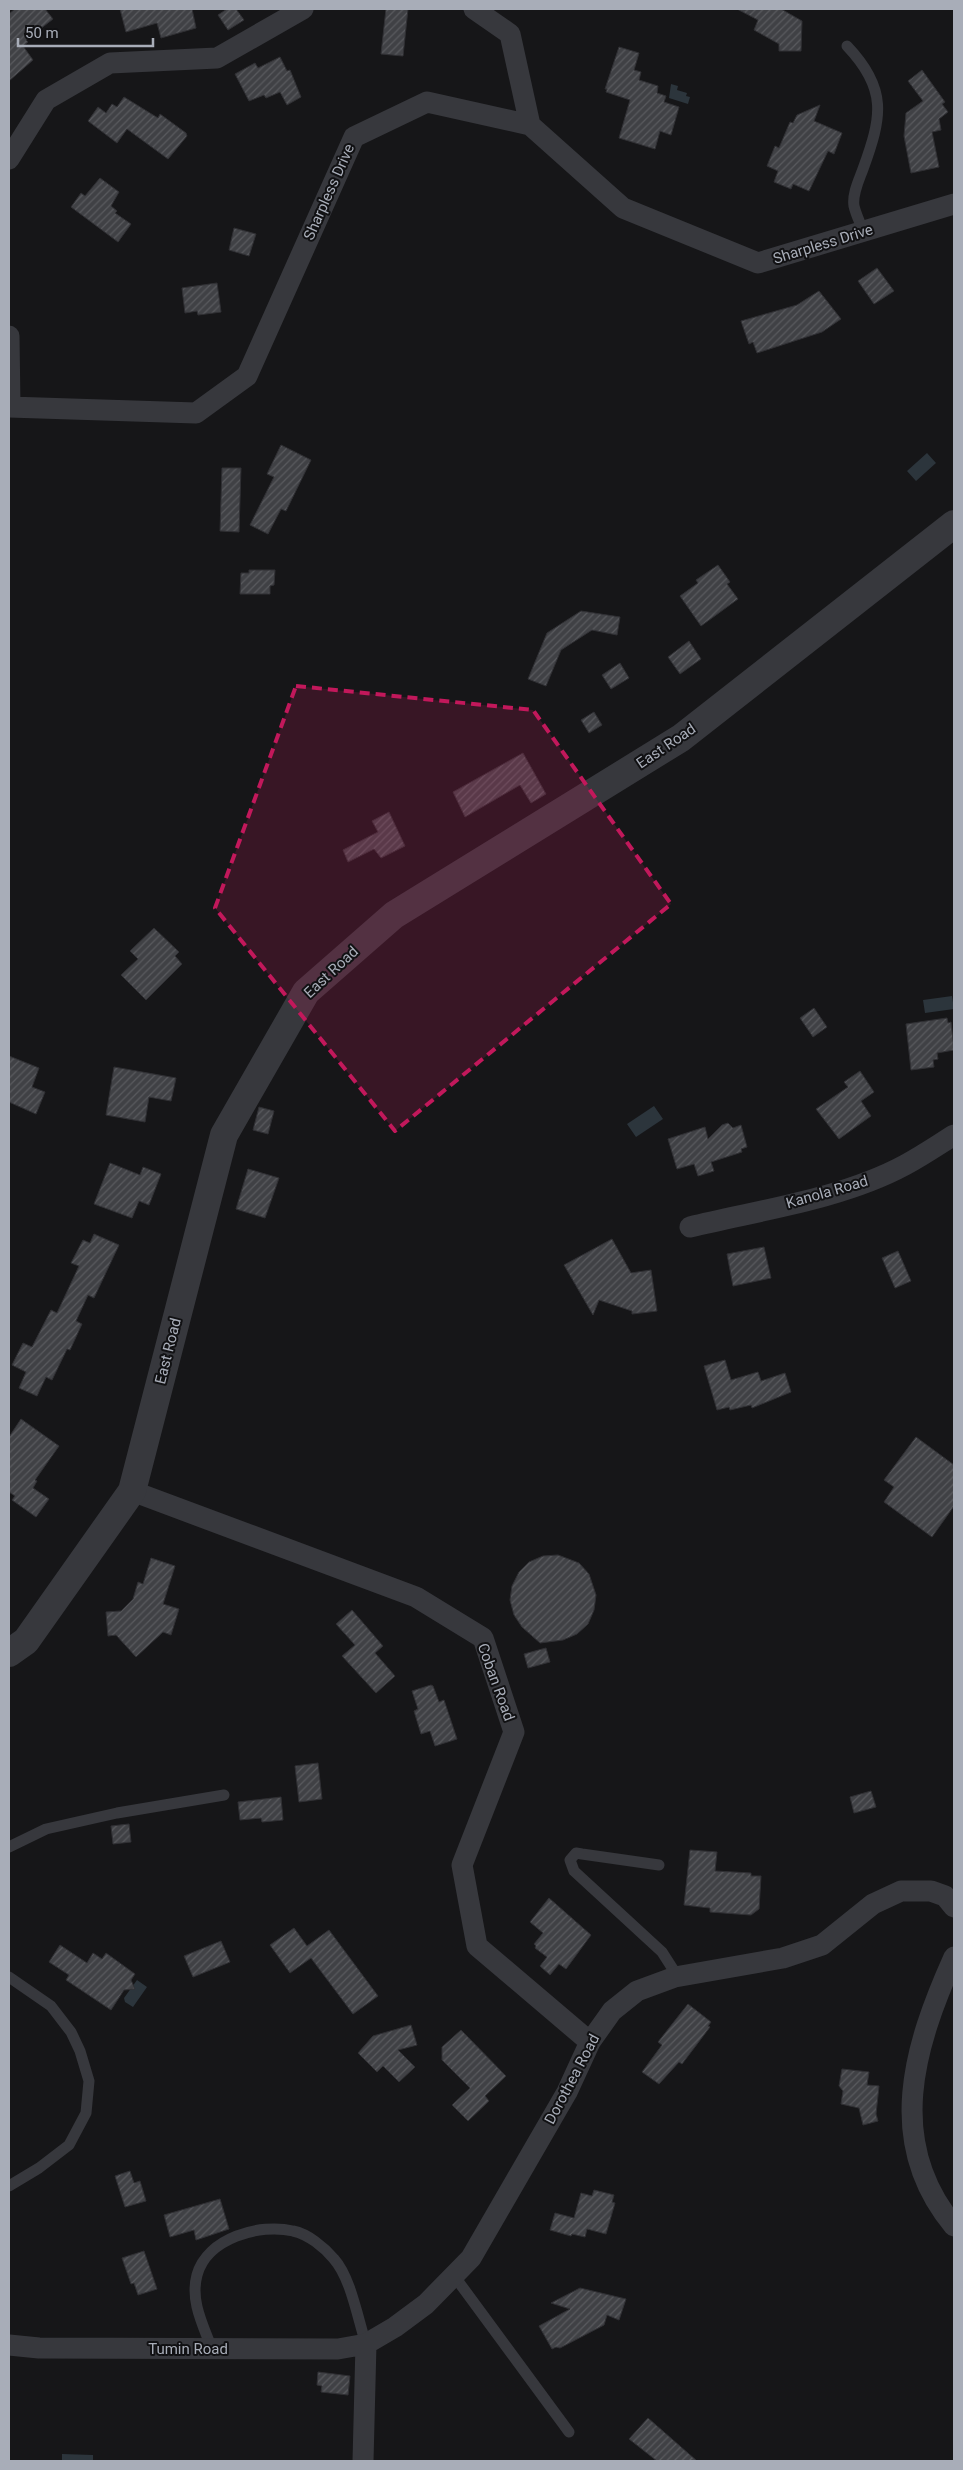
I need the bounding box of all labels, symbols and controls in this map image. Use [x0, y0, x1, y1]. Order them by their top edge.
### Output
scale bar [18, 15, 152, 47]
text: 50 m [25, 24, 59, 42]
street label: Sharpless Drive [300, 141, 358, 243]
street label: Sharpless Drive [771, 220, 875, 268]
street label: East Road [633, 720, 699, 772]
street label: East Road [300, 942, 362, 1002]
street label: Kanola Road [784, 1172, 870, 1212]
street label: East Road [151, 1316, 185, 1386]
street label: Coban Road [474, 1641, 518, 1723]
street label: Dorothea Road [541, 2031, 603, 2127]
street label: Tumin Road [148, 2340, 228, 2358]

